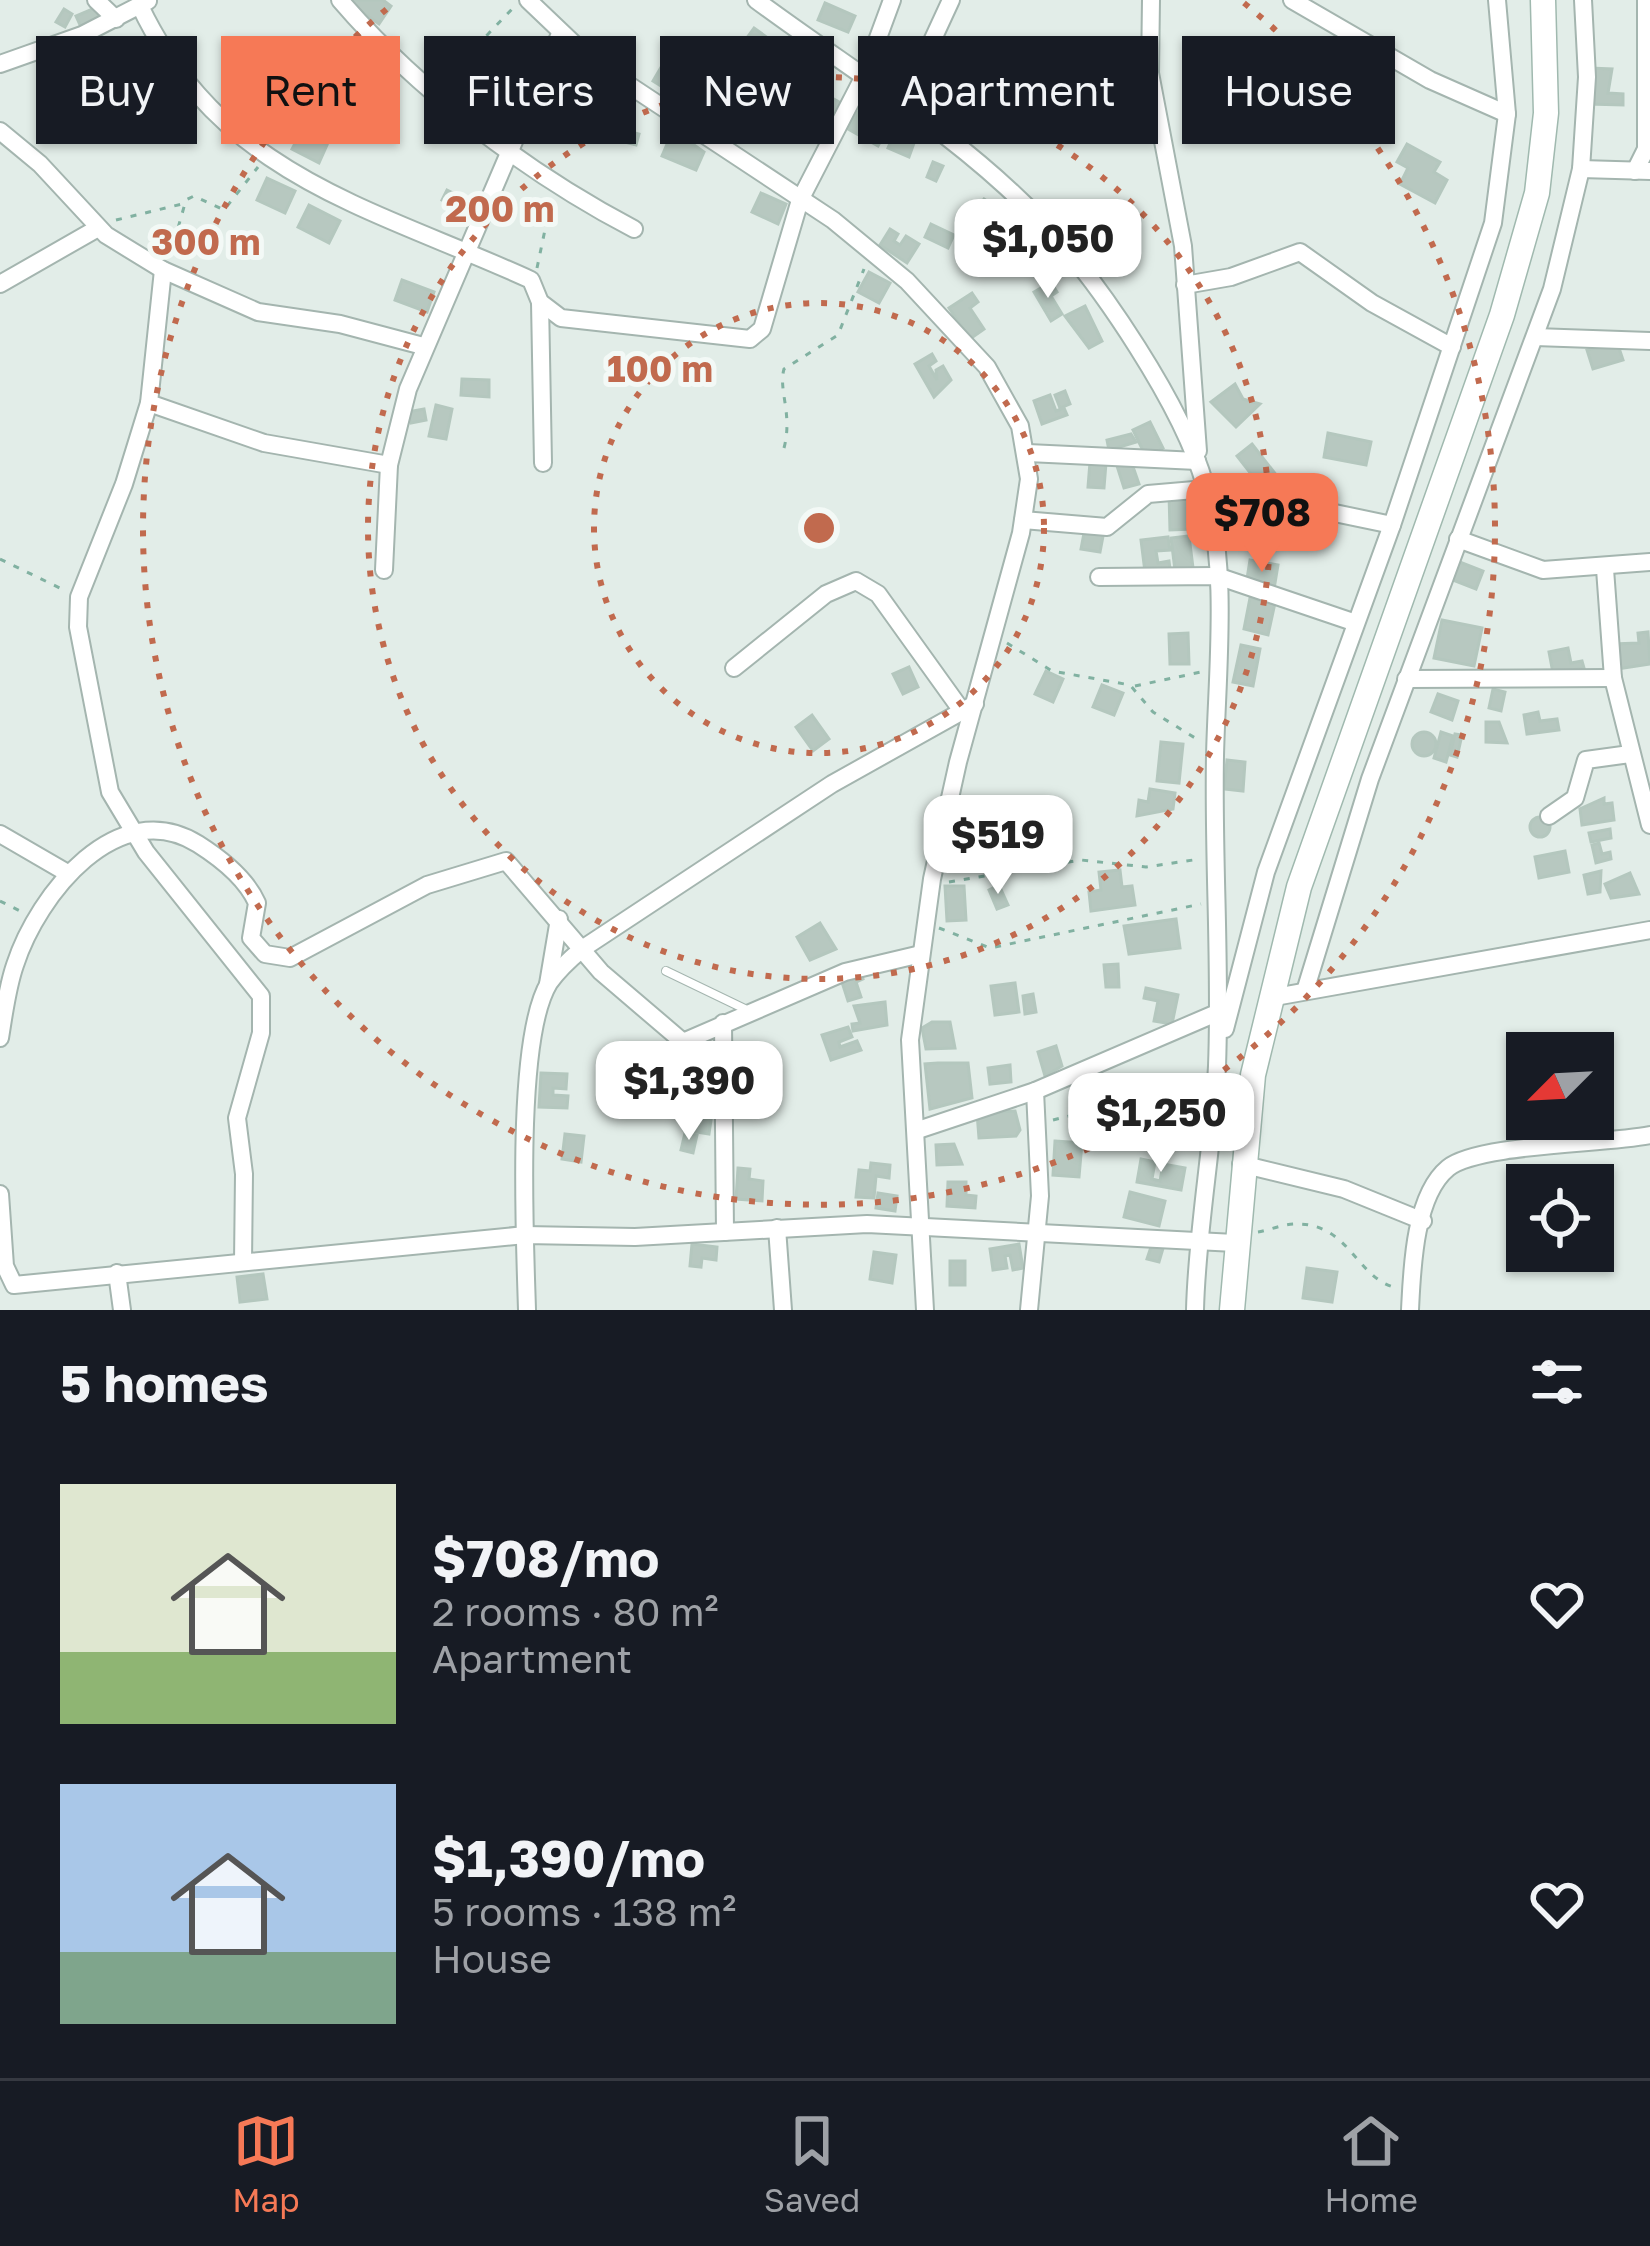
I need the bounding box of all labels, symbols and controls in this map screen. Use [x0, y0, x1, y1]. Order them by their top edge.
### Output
chip: Buy [36, 36, 197, 144]
chip: Rent [221, 36, 400, 144]
chip: Filters [424, 36, 636, 144]
chip: New [660, 36, 834, 144]
chip: Apartment [858, 36, 1158, 144]
chip: House [1182, 36, 1395, 144]
text: 200 m [445, 187, 555, 230]
pin: $1,050 [950, 199, 1146, 301]
text: $1,050 [981, 214, 1115, 261]
text: 300 m [151, 220, 261, 263]
text: 100 m [607, 347, 713, 390]
pin: $708 [1191, 473, 1333, 575]
text: $708 [1213, 488, 1311, 535]
centre of rings [798, 507, 840, 549]
pin: $519 [927, 795, 1069, 897]
text: $519 [951, 810, 1045, 857]
north arrow [1506, 1032, 1614, 1140]
map controls [1506, 1032, 1614, 1272]
pin: $1,390 [591, 1041, 787, 1143]
text: $1,390 [623, 1056, 755, 1103]
pin: $1,250 [1063, 1073, 1259, 1175]
text: $1,250 [1095, 1088, 1227, 1135]
button: locate [1506, 1164, 1614, 1272]
icon: filters [1524, 1349, 1590, 1415]
text: 5 homes [60, 1352, 269, 1413]
text: $708/mo [432, 1527, 659, 1588]
icon: home [156, 1532, 300, 1676]
icon: heart [1524, 1571, 1590, 1637]
text: 2 rooms · 80 m² [432, 1588, 719, 1635]
text: Apartment [432, 1635, 632, 1682]
text: $1,390/mo [432, 1827, 705, 1888]
icon: home [156, 1832, 300, 1976]
icon: heart [1524, 1871, 1590, 1937]
text: 5 rooms · 138 m² [432, 1888, 736, 1935]
text: House [432, 1935, 552, 1982]
tab: Map [232, 2108, 300, 2219]
tab: Saved [764, 2108, 860, 2219]
tab: Home [1325, 2108, 1418, 2219]

